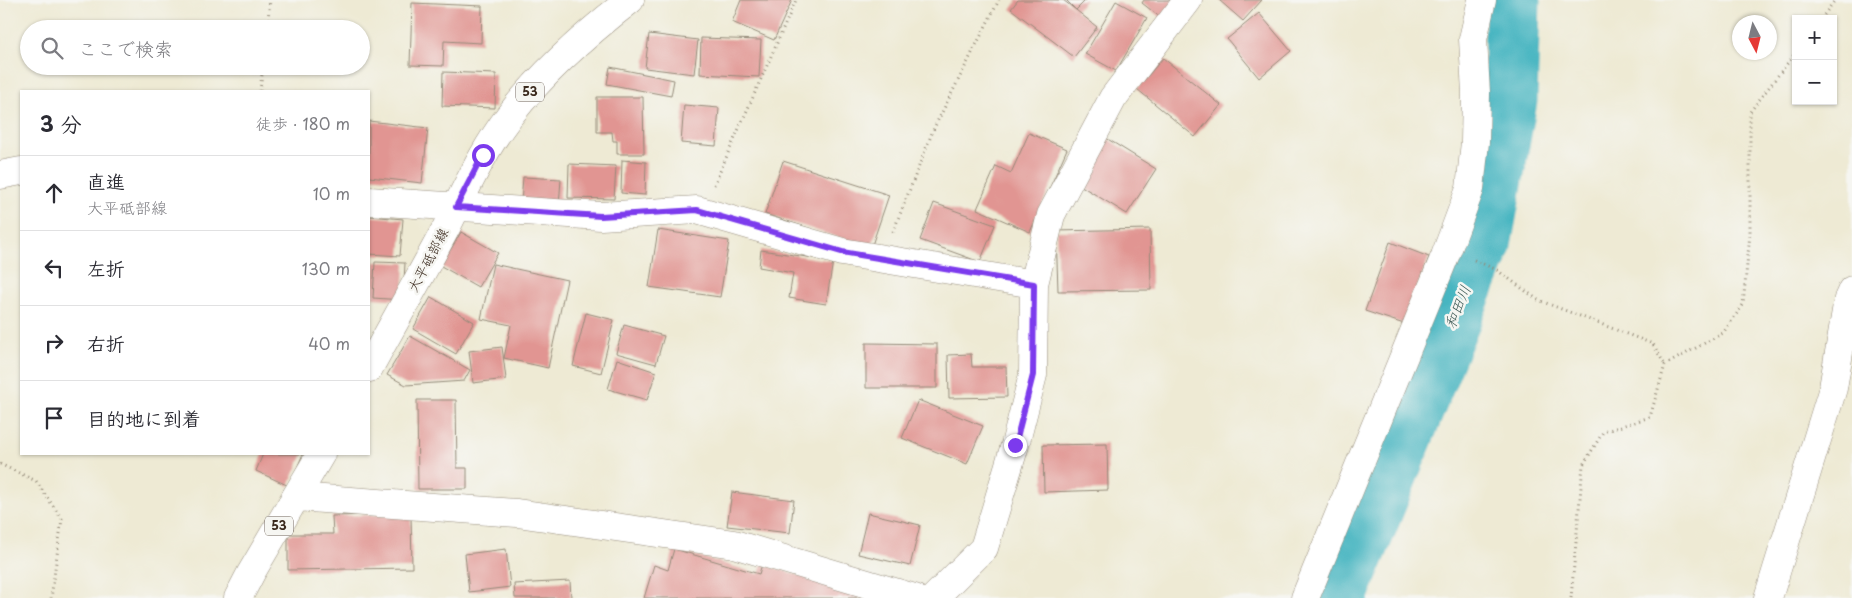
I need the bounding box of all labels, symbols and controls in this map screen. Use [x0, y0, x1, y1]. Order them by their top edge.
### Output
north arrow [1732, 15, 1777, 60]
map controls [1792, 15, 1837, 105]
button: + [1792, 15, 1837, 60]
search box [20, 20, 370, 75]
icon: search [38, 34, 66, 62]
text: ここで検索 [78, 34, 173, 62]
button: − [1792, 60, 1837, 105]
road number: 53 [516, 82, 544, 101]
text: 3 分 [40, 107, 82, 139]
text: 徒歩 · 180 m [256, 111, 350, 135]
route start [472, 144, 495, 167]
text: 直進 [87, 167, 125, 195]
icon: ahead [40, 179, 68, 207]
text: 10 m [313, 181, 350, 205]
text: 大平砥部線 [87, 195, 167, 219]
street label: 大平砥部線 [402, 224, 453, 296]
icon: left [40, 254, 68, 282]
text: 左折 [87, 254, 125, 282]
text: 130 m [302, 256, 350, 280]
water label: 和田川 [1438, 281, 1476, 332]
icon: right [40, 329, 68, 357]
text: 右折 [87, 329, 125, 357]
text: 40 m [308, 331, 350, 355]
icon: arrive [40, 404, 68, 432]
text: 目的地に到着 [87, 404, 201, 432]
route end [1004, 434, 1027, 457]
road number: 53 [265, 516, 293, 536]

